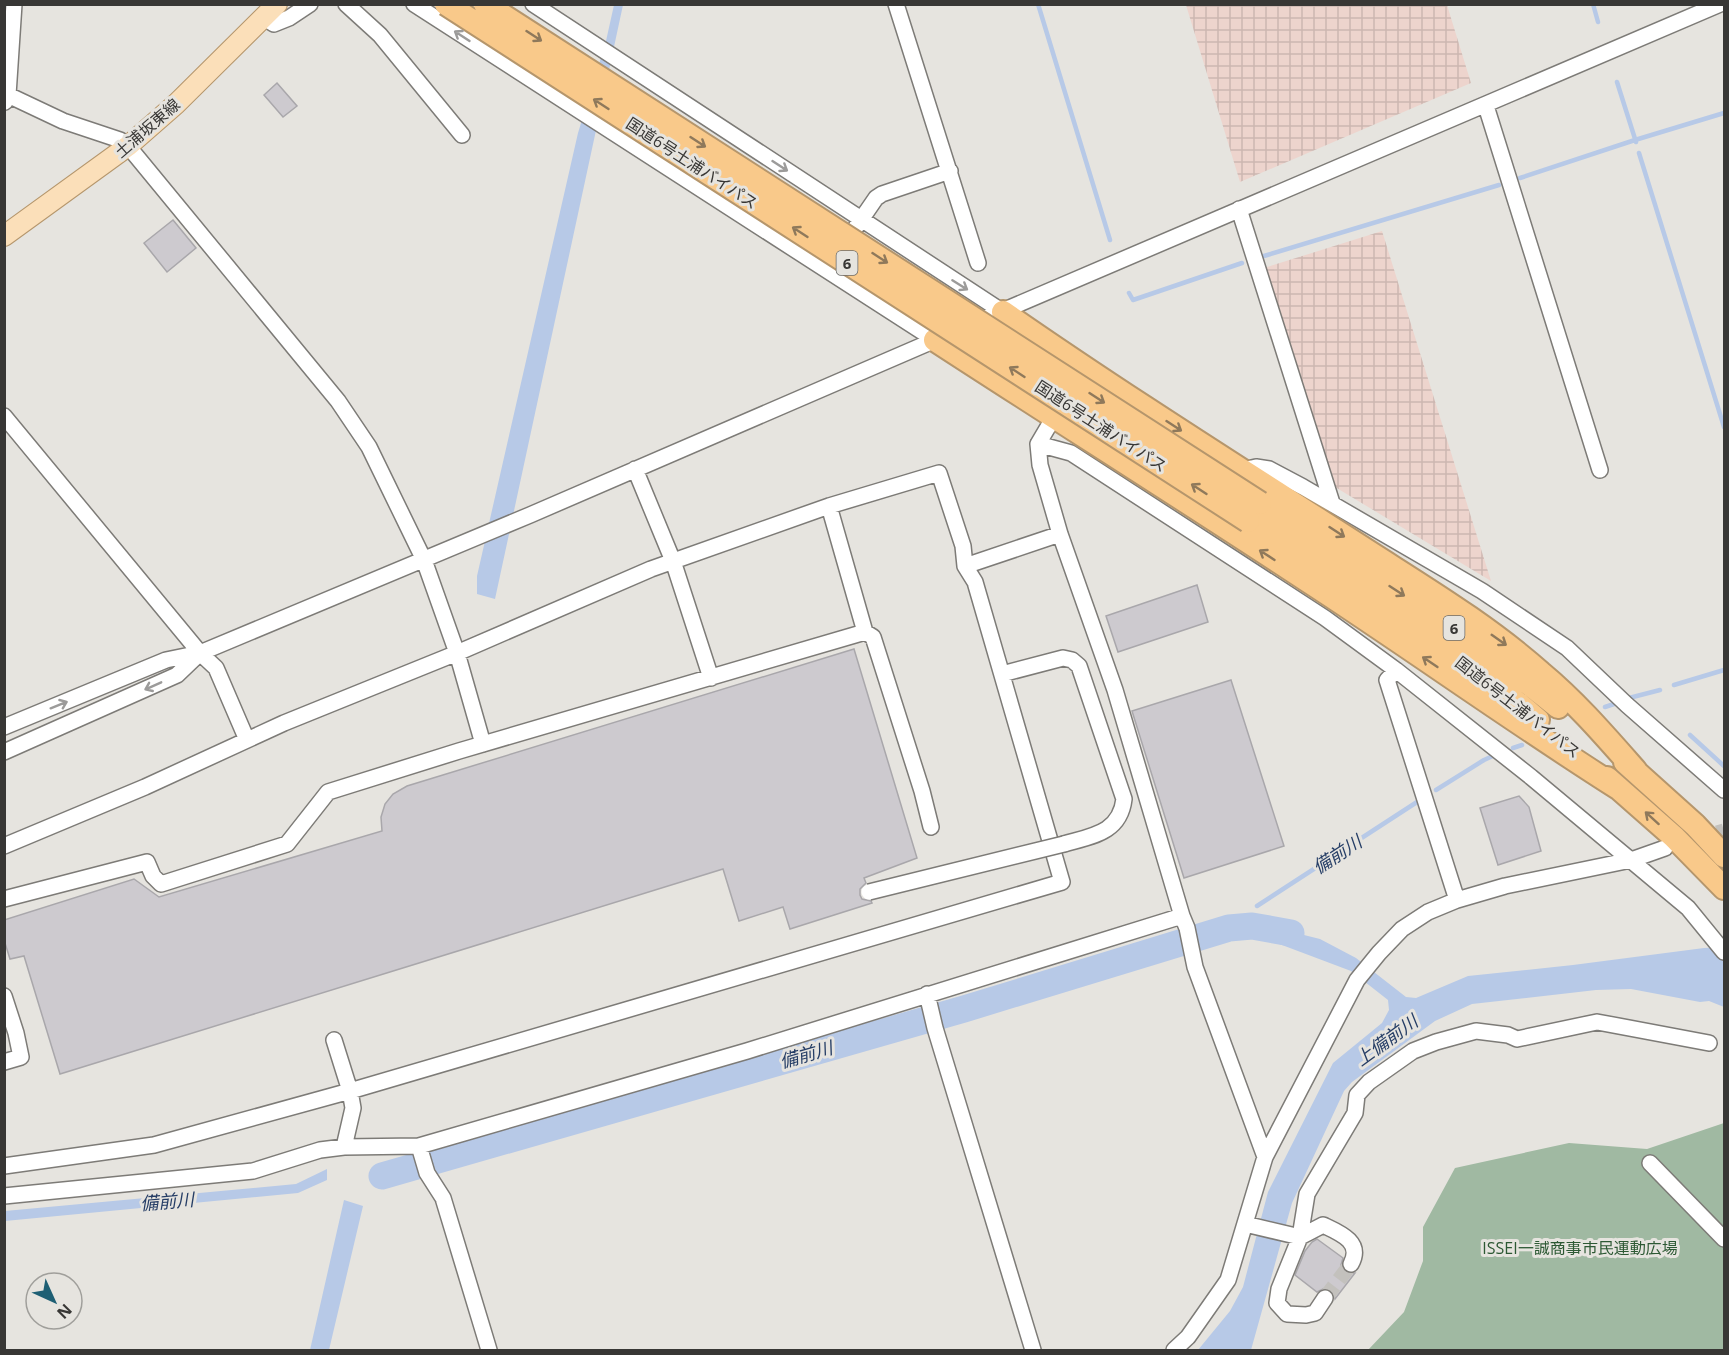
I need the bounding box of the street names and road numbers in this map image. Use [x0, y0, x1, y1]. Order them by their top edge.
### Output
street label: 土浦坂東線 [110, 93, 184, 163]
street label: 国道6号土浦バイパス [622, 112, 762, 214]
road number: 6 [836, 251, 858, 275]
street label: 国道6号土浦バイパス [1031, 375, 1171, 477]
road number: 6 [1444, 616, 1464, 640]
street label: 国道6号土浦バイパス [1451, 651, 1585, 763]

